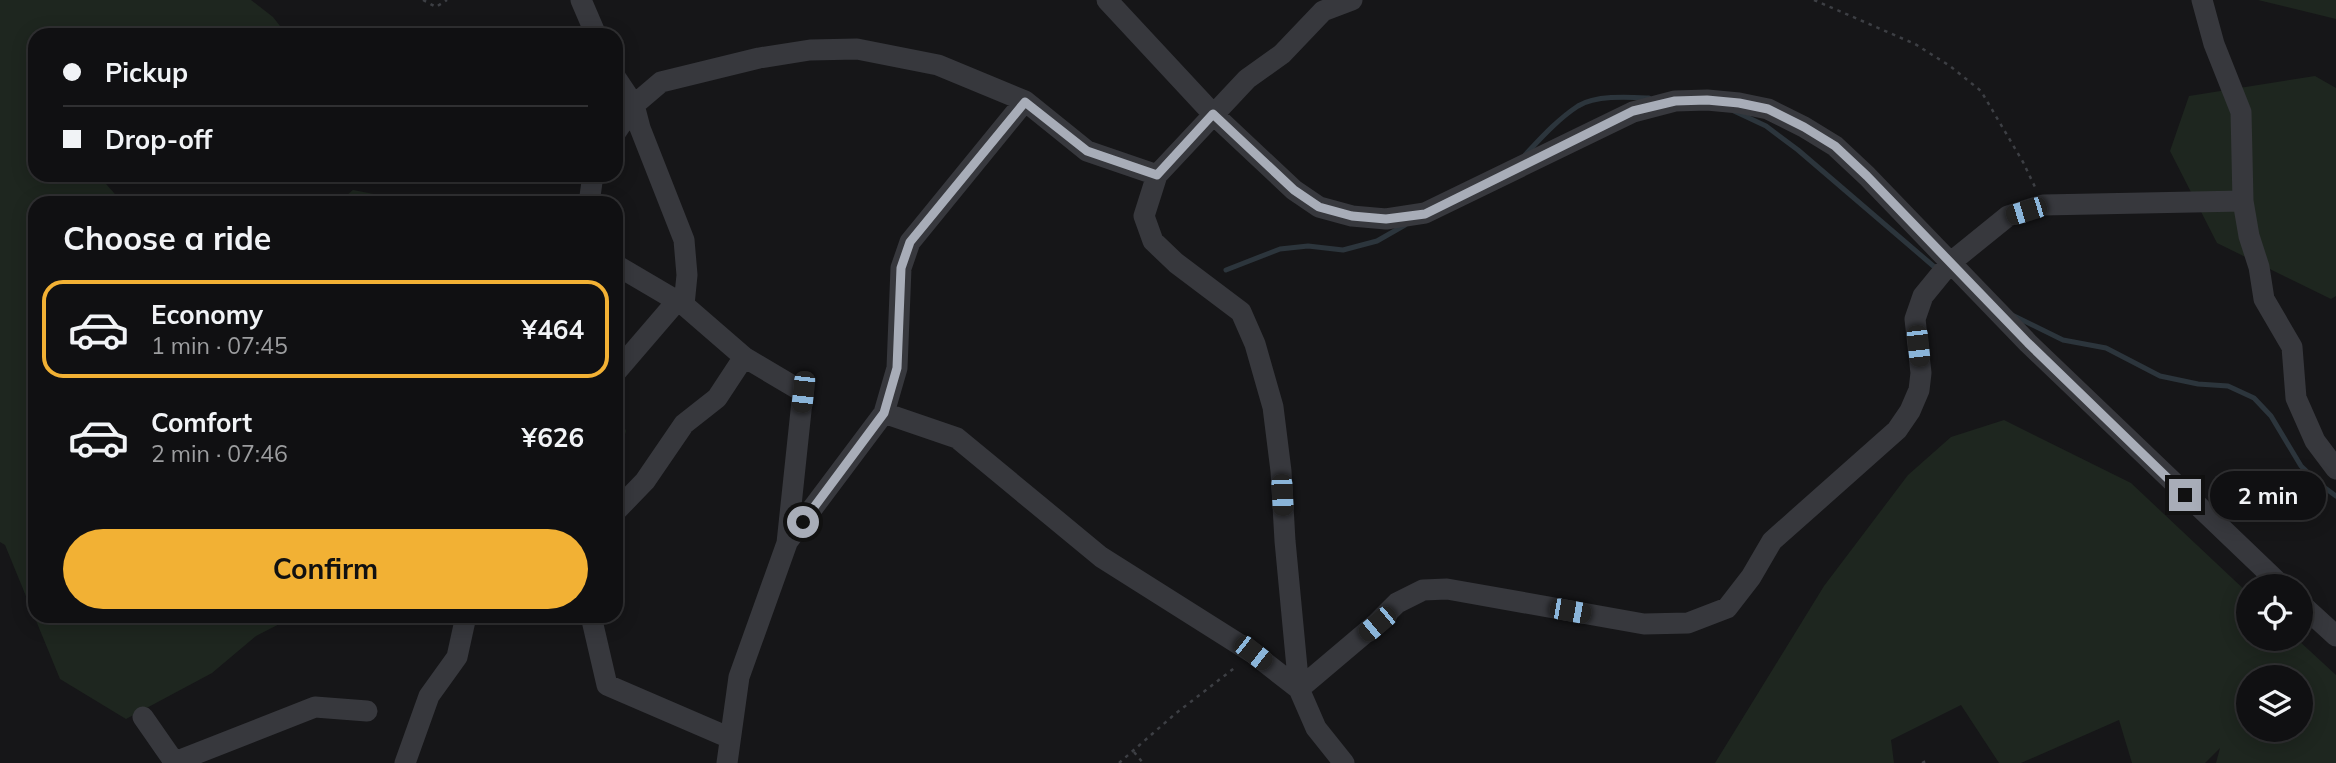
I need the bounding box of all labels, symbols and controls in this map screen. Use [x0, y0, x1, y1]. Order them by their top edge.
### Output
text: Pickup [105, 56, 188, 89]
text: Drop-off [105, 123, 212, 156]
car [2003, 195, 2050, 227]
text: Choose a ride [63, 218, 271, 258]
icon: car [67, 298, 130, 361]
text: Economy [151, 298, 263, 331]
text: ¥464 [522, 313, 584, 346]
car [1906, 324, 1931, 368]
text: 1 min · 07:45 [151, 331, 288, 360]
car [791, 370, 816, 414]
icon: car [67, 406, 130, 469]
text: Comfort [151, 406, 252, 439]
text: ¥626 [522, 421, 584, 454]
text: 2 min · 07:46 [151, 439, 288, 468]
callout: 2 min [2210, 470, 2325, 520]
car [1271, 473, 1294, 517]
route end [2169, 479, 2201, 511]
text: 2 min [2238, 481, 2298, 510]
route start [787, 506, 819, 538]
button: Confirm [63, 529, 588, 609]
map controls [2236, 574, 2313, 742]
button: locate [2236, 574, 2313, 651]
car [1548, 597, 1593, 625]
car [1355, 602, 1400, 646]
car [1230, 632, 1277, 674]
button: layers [2236, 665, 2313, 742]

